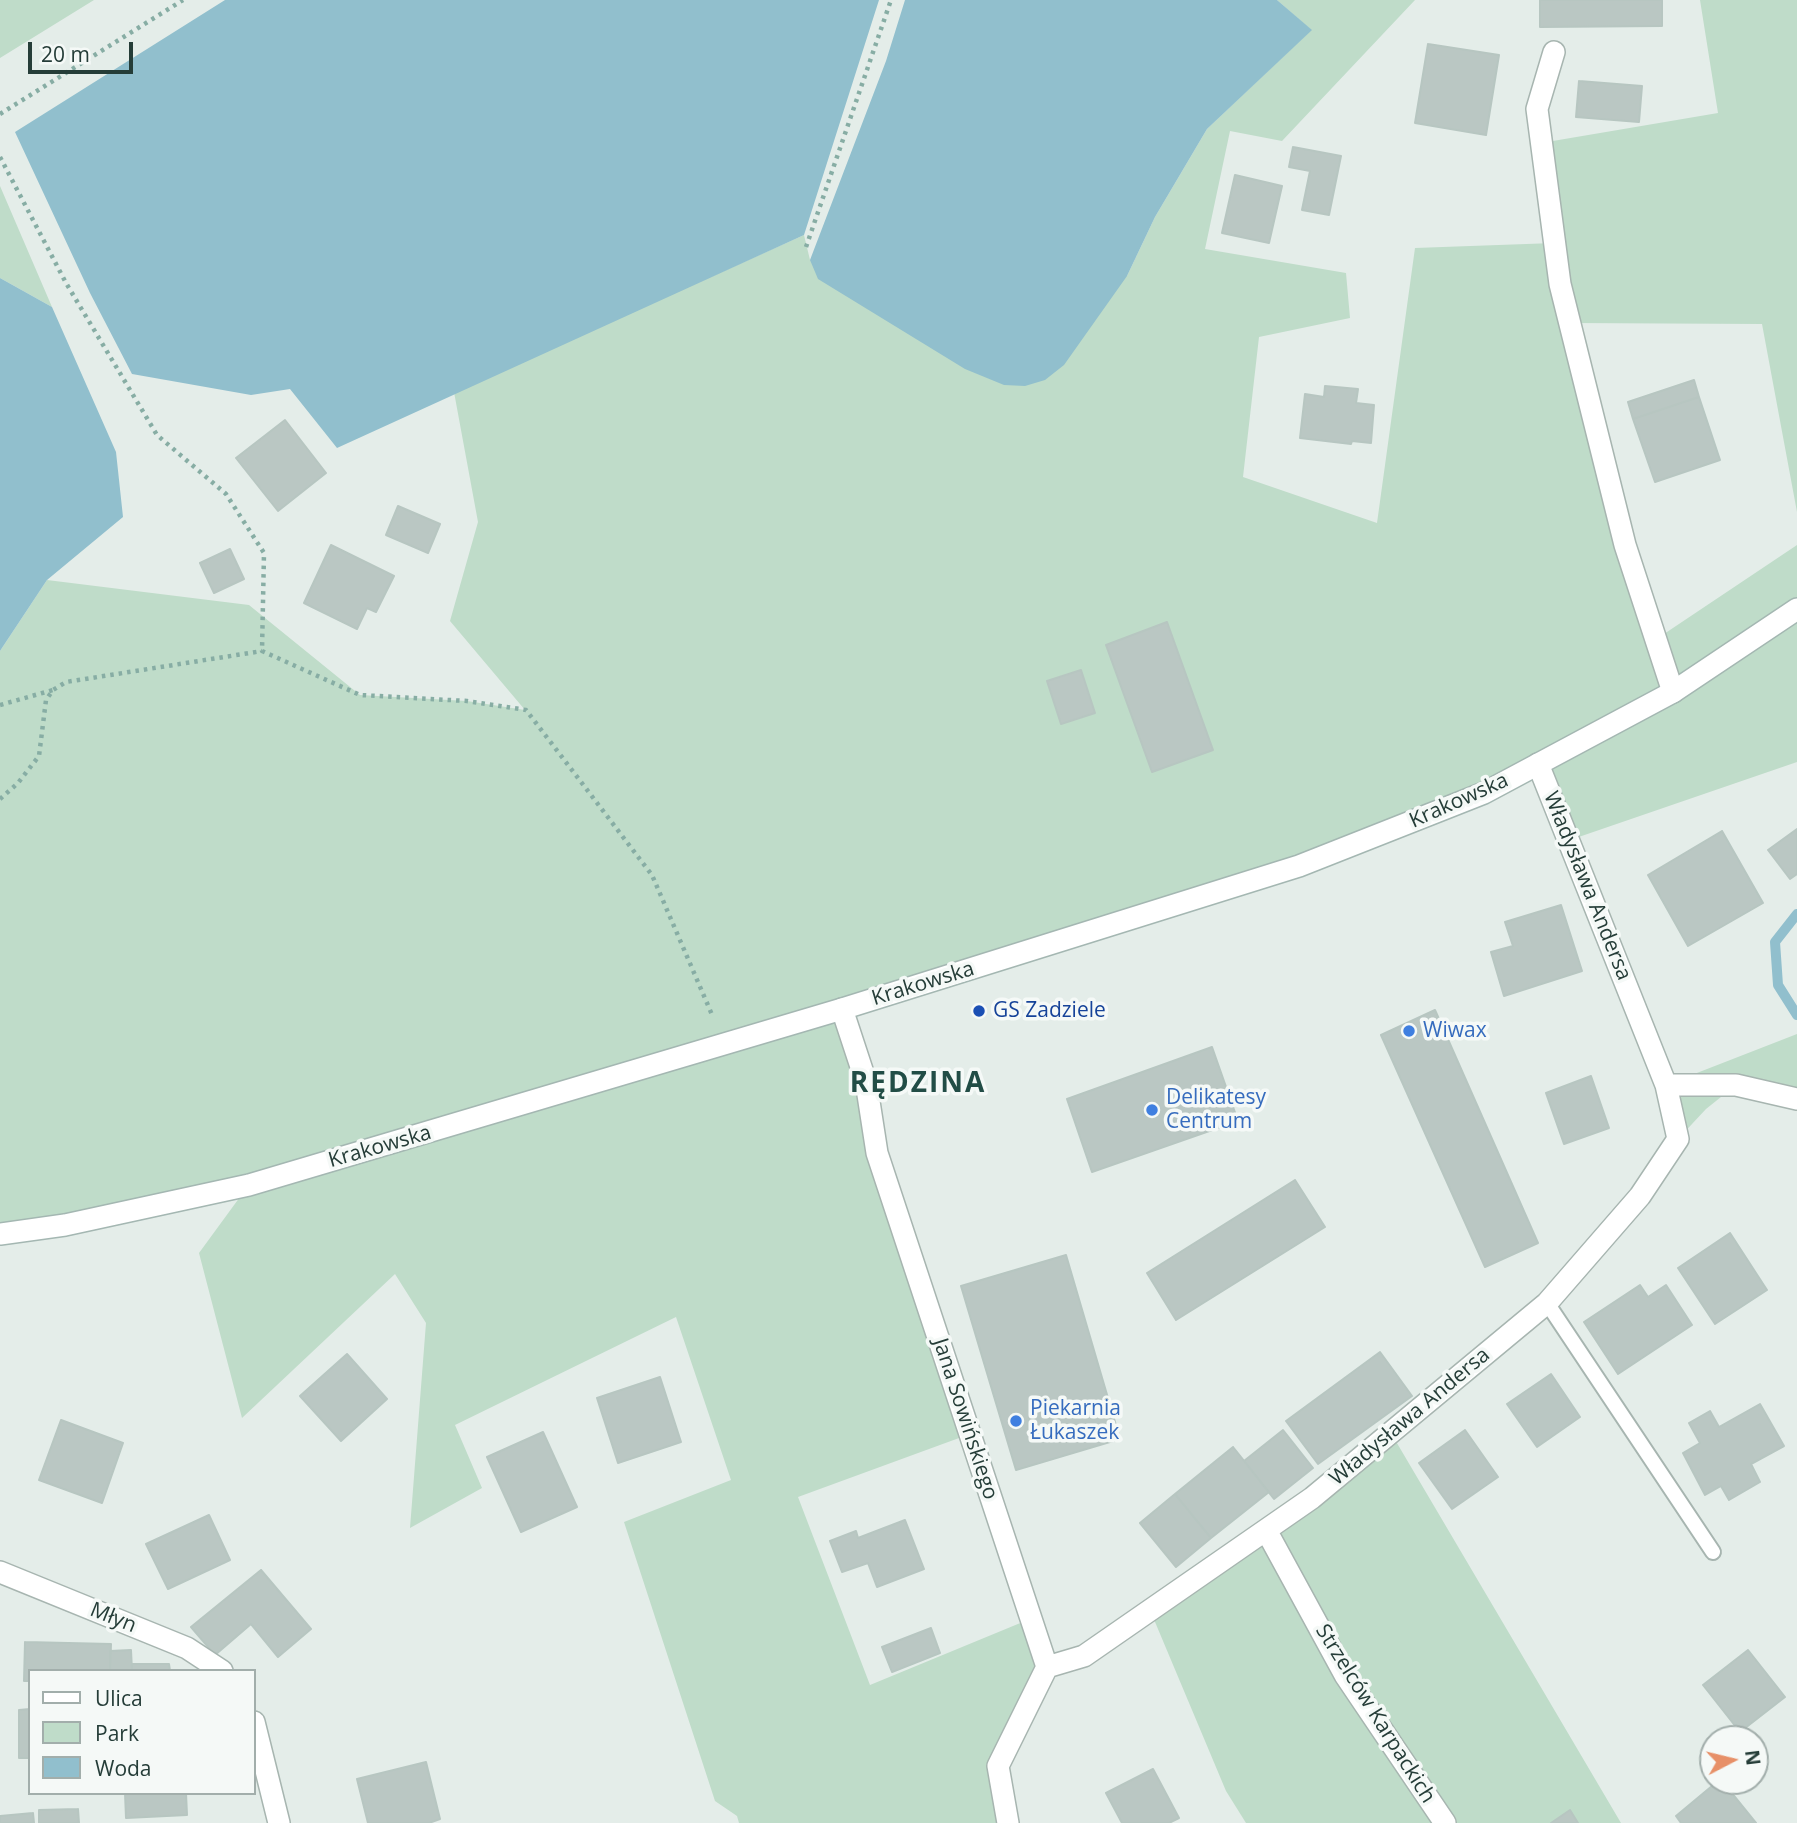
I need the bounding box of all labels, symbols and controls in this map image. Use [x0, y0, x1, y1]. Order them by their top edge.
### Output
scale bar [32, 28, 136, 72]
text: 20 m [41, 40, 90, 68]
street label: Krakowska [1406, 768, 1512, 834]
street label: Władysława Andersa [1538, 788, 1636, 984]
street label: Krakowska [869, 956, 977, 1012]
place label: GS Zadziele [993, 998, 1106, 1024]
marker: GS Zadziele [971, 1003, 987, 1019]
place label: Wiwax [1423, 1018, 1487, 1044]
marker: Wiwax [1401, 1023, 1417, 1039]
district label: RĘDZINA [851, 1067, 985, 1101]
place label: Delikatesy Centrum [1166, 1085, 1266, 1135]
marker: Delikatesy Centrum [1144, 1102, 1160, 1118]
street label: Krakowska [326, 1120, 434, 1174]
street label: Jana Sowińskiego [927, 1335, 1003, 1503]
street label: Władysława Andersa [1325, 1343, 1495, 1491]
place label: Piekarnia Łukaszek [1030, 1396, 1121, 1446]
marker: Piekarnia Łukaszek [1008, 1413, 1024, 1429]
street label: Młyn [86, 1597, 140, 1639]
street label: Strzelców Karpackich [1310, 1620, 1440, 1808]
legend [28, 1669, 256, 1795]
text: Ulica [95, 1684, 143, 1712]
text: Park [95, 1719, 139, 1747]
north arrow [1699, 1725, 1769, 1795]
text: N [1739, 1748, 1767, 1767]
text: Woda [95, 1754, 152, 1782]

